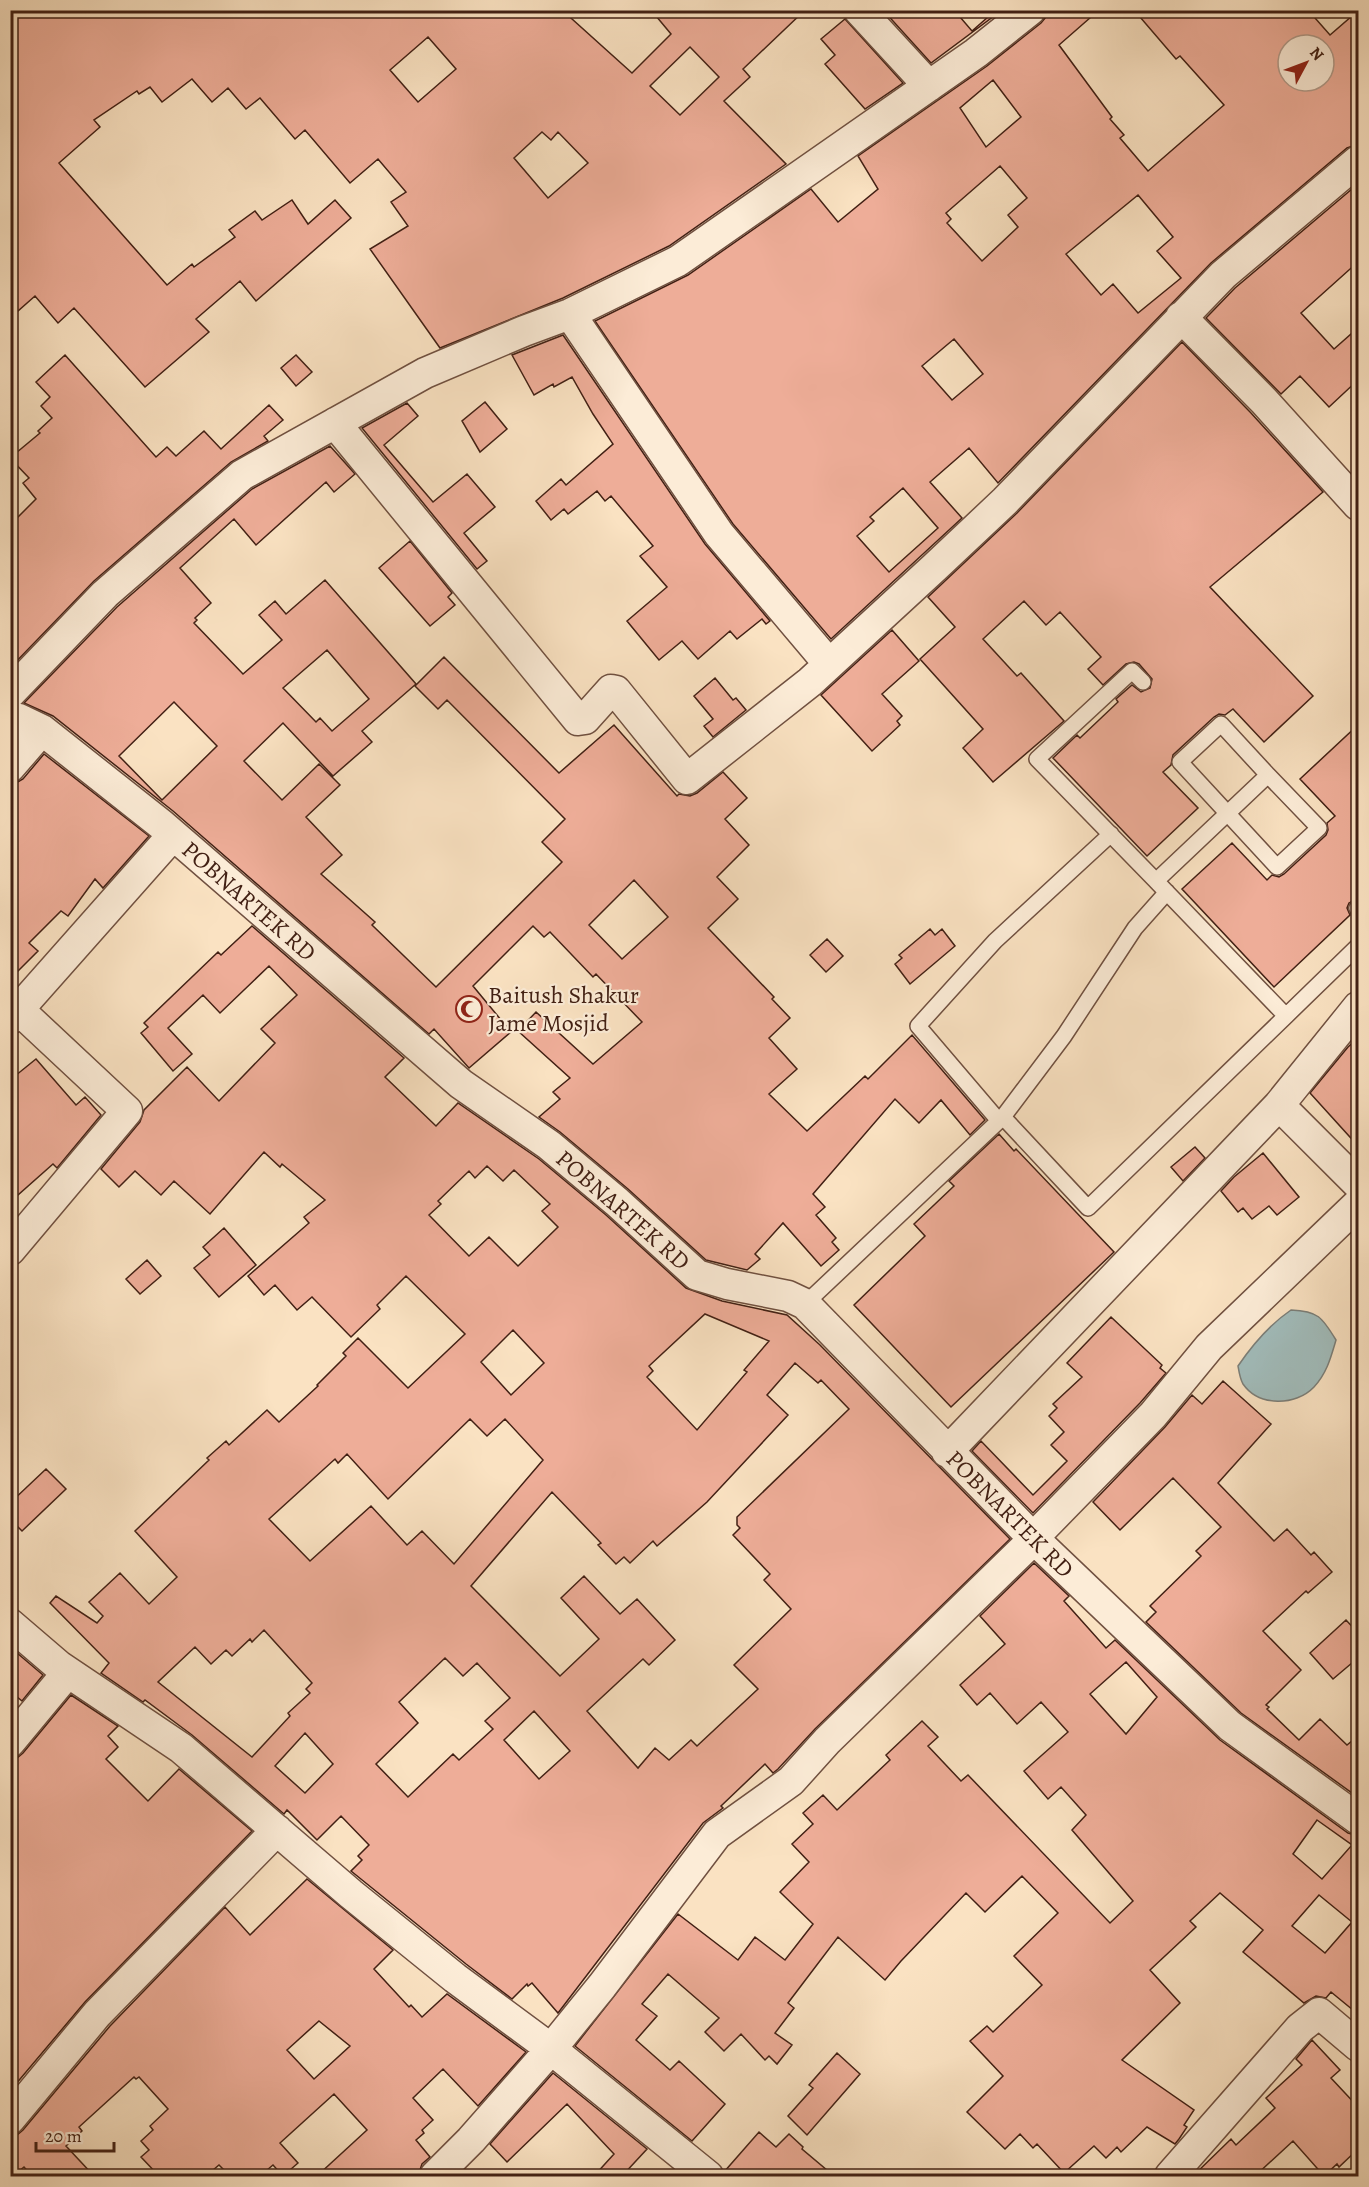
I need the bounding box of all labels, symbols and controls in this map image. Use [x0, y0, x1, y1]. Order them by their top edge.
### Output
north arrow [1276, 33, 1336, 93]
text: N [1304, 42, 1329, 66]
street label: POBNARTEK RD [175, 834, 323, 968]
place label: Baitush Shakur Jame Mosjid [488, 979, 639, 1039]
mosque icon: Baitush Shakur Jame Mosjid [454, 994, 484, 1024]
street label: POBNARTEK RD [549, 1143, 697, 1277]
street label: POBNARTEK RD [939, 1443, 1081, 1585]
scale bar [36, 2115, 114, 2153]
text: 20 m [45, 2124, 82, 2148]

